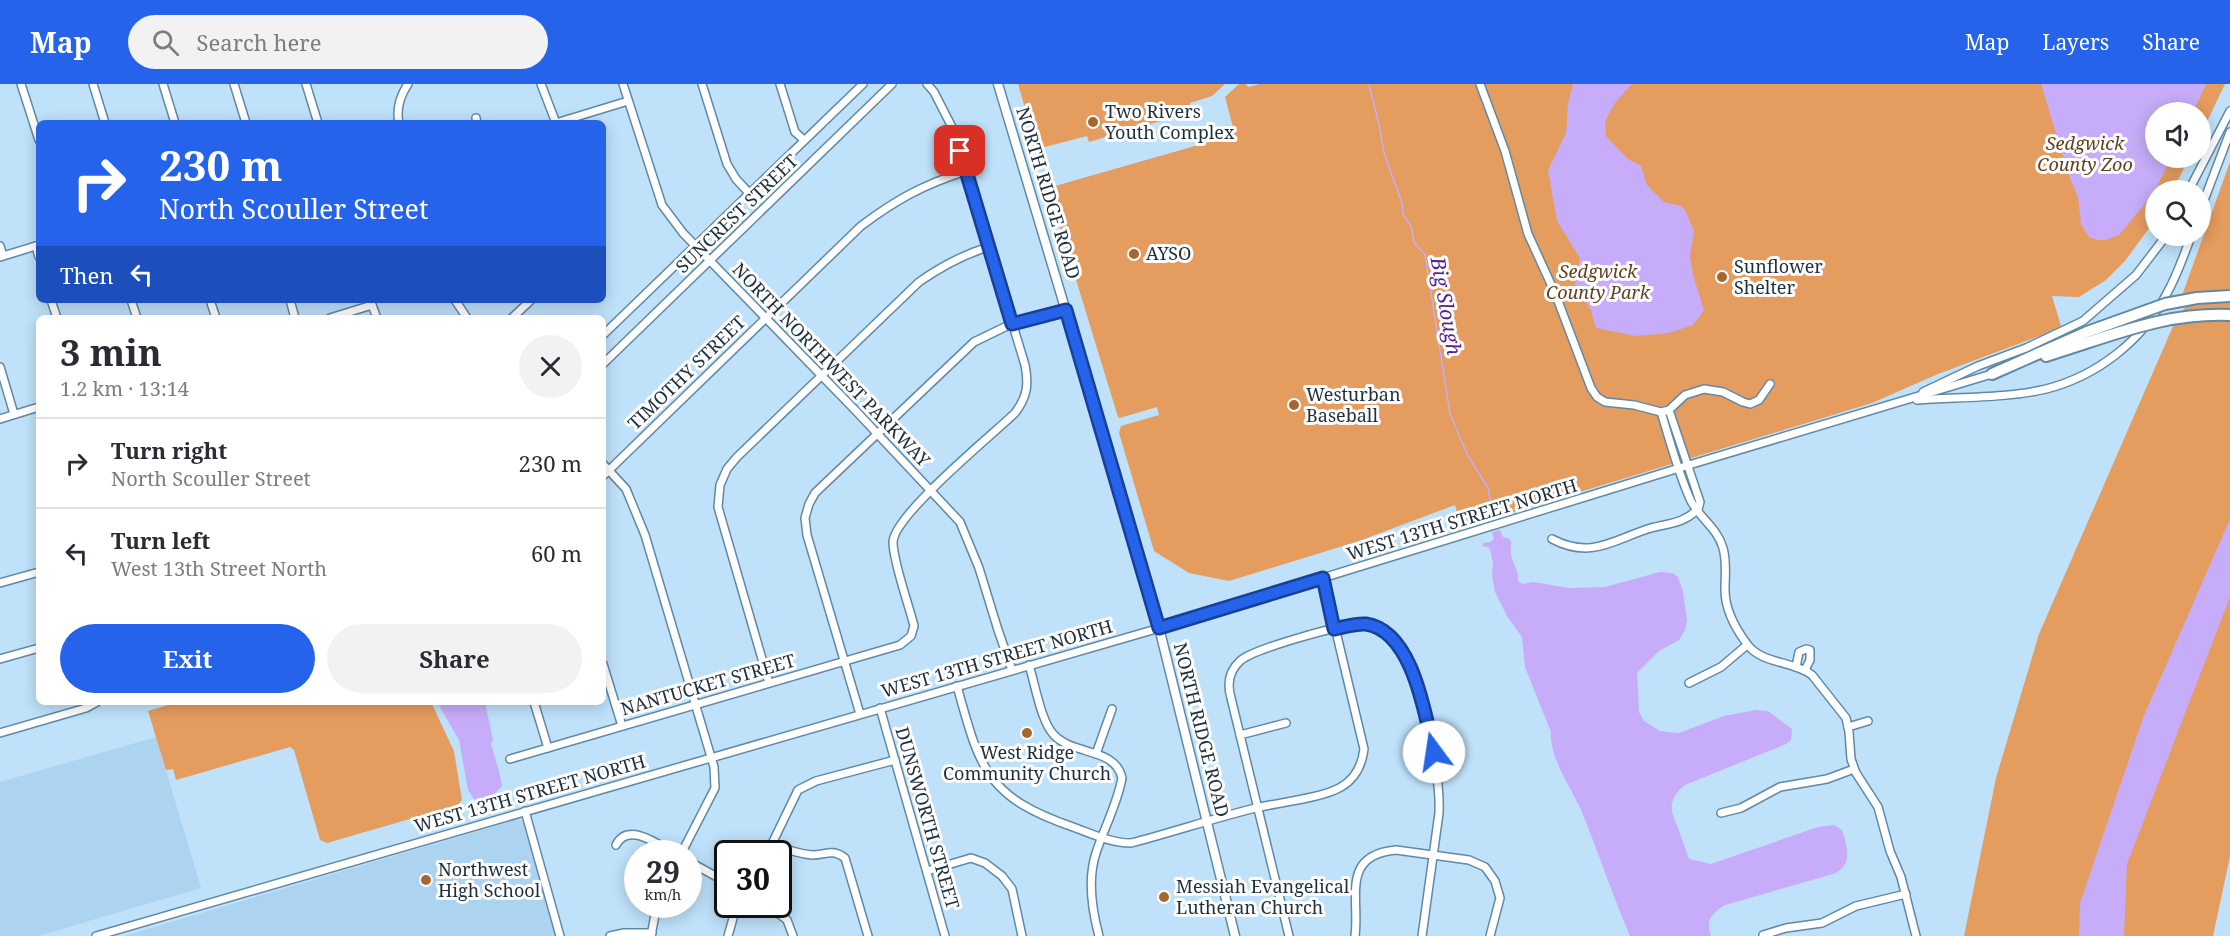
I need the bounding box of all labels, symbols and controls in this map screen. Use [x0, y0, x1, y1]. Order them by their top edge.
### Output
search box [128, 15, 548, 69]
text: Map [30, 23, 92, 61]
icon: search [149, 26, 182, 59]
text: Search here [197, 27, 321, 57]
text: Map [1965, 28, 2009, 56]
text: Layers [2042, 28, 2109, 56]
text: Share [2142, 28, 2200, 56]
place label: Two Rivers Youth Complex [1104, 99, 1235, 144]
map controls [2145, 102, 2211, 246]
button: sound [2145, 102, 2211, 168]
street label: NORTH RIDGE ROAD [1011, 104, 1087, 282]
marker: Two Rivers Youth Complex [1086, 115, 1100, 129]
pin [934, 125, 985, 176]
park label: Sedgwick County Zoo [2037, 131, 2133, 176]
icon: arrive [943, 134, 976, 167]
text: 230 m [159, 136, 283, 193]
icon: right [60, 144, 138, 222]
street label: SUNCREST STREET [670, 149, 803, 278]
button: search [2145, 180, 2211, 246]
text: North Scouller Street [159, 190, 429, 227]
place label: AYSO [1146, 241, 1191, 265]
marker: AYSO [1127, 247, 1141, 261]
water label: Big Slough [1424, 254, 1468, 357]
place label: Sunflower Shelter [1734, 254, 1823, 299]
street label: NORTH NORTHWEST PARKWAY [728, 257, 936, 472]
icon: left [125, 258, 158, 291]
park label: Sedgwick County Park [1546, 259, 1651, 304]
text: Then [60, 260, 113, 290]
marker: Sunflower Shelter [1715, 270, 1729, 284]
street label: TIMOTHY STREET [622, 310, 750, 435]
text: 3 min [60, 328, 162, 377]
button: close [519, 335, 582, 398]
text: 1.2 km · 13:14 [60, 375, 189, 402]
place label: Westurban Baseball [1306, 382, 1401, 427]
marker: Westurban Baseball [1287, 398, 1301, 412]
text: Turn right [111, 435, 227, 465]
icon: right [60, 447, 93, 480]
text: 230 m [519, 448, 582, 478]
text: North Scouller Street [111, 465, 311, 492]
street label: WEST 13TH STREET NORTH [1344, 473, 1580, 566]
text: Turn left [111, 525, 210, 555]
icon: left [60, 537, 93, 570]
text: 60 m [531, 538, 582, 568]
text: West 13th Street North [111, 555, 327, 582]
street label: WEST 13TH STREET NORTH [878, 613, 1115, 703]
button: Exit [60, 624, 315, 693]
button: Share [327, 624, 582, 693]
street label: NORTH RIDGE ROAD [1169, 640, 1235, 820]
street label: NANTUCKET STREET [618, 648, 798, 720]
position arrow [1402, 720, 1466, 784]
street label: DUNSWORTH STREET [890, 724, 965, 911]
marker: West Ridge Community Church [1020, 726, 1034, 740]
place label: West Ridge Community Church [943, 740, 1111, 785]
street label: WEST 13TH STREET NORTH [411, 748, 648, 838]
speed limit sign: 30 [714, 840, 792, 918]
text: 29 [646, 851, 680, 892]
place label: Northwest High School [438, 857, 541, 902]
marker: Northwest High School [419, 873, 433, 887]
place label: Messiah Evangelical Lutheran Church [1176, 874, 1350, 919]
text: km/h [645, 884, 681, 904]
marker: Messiah Evangelical Lutheran Church [1157, 890, 1171, 904]

